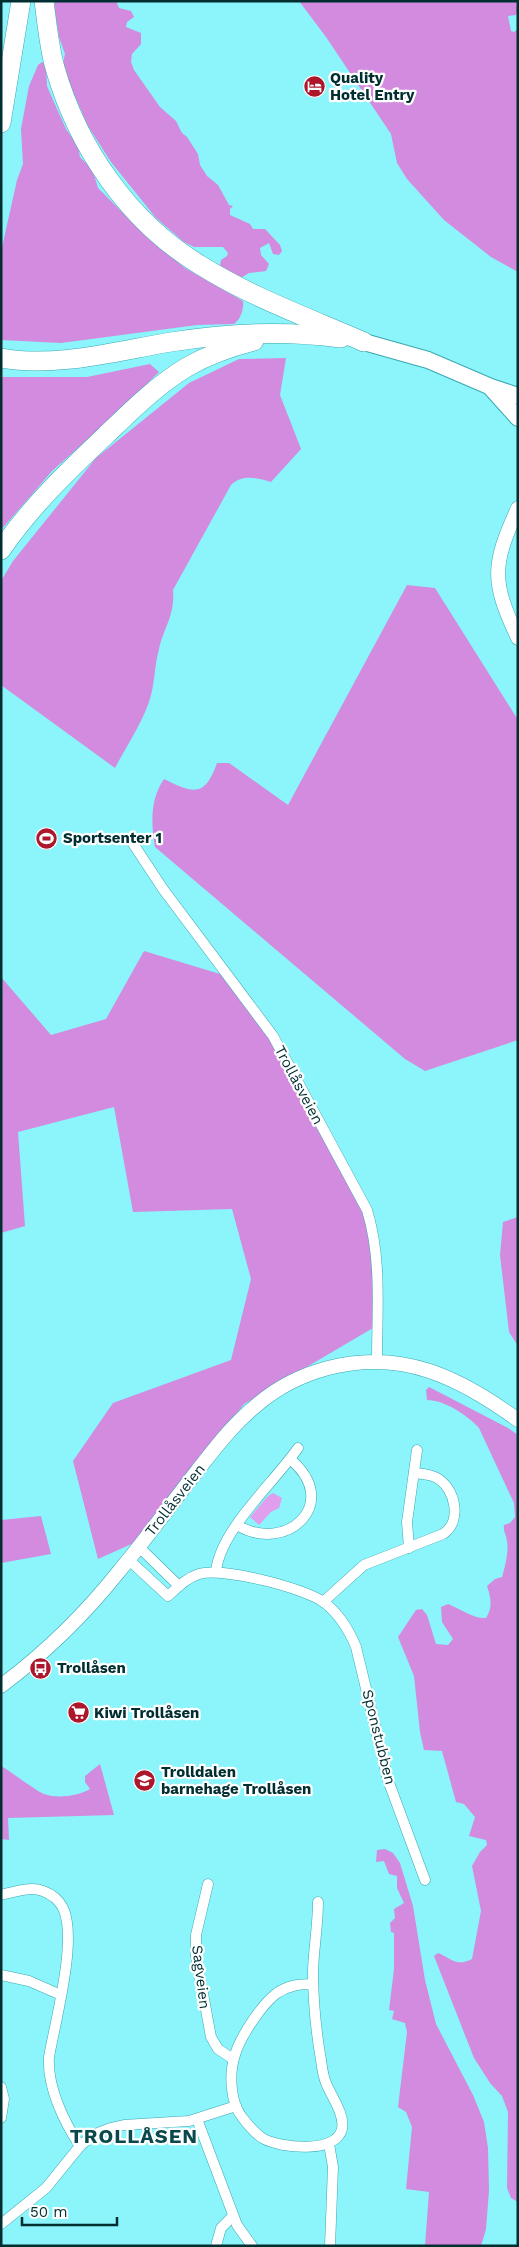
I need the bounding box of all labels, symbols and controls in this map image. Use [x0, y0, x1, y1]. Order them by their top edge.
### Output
place label: Quality Hotel Entry [330, 69, 415, 104]
hotel icon: Quality Hotel Entry [302, 75, 326, 99]
sports icon: Sportsenter 1 [35, 826, 59, 850]
place label: Sportsenter 1 [63, 829, 162, 847]
street label: Trollåsveien [271, 1043, 327, 1127]
street label: Trollåsveien [141, 1460, 209, 1540]
bus stop icon: Trollåsen [29, 1656, 53, 1680]
place label: Trollåsen [57, 1659, 126, 1677]
street label: Sponstubben [358, 1688, 400, 1786]
supermarket icon: Kiwi Trollåsen [66, 1701, 90, 1725]
place label: Kiwi Trollåsen [94, 1704, 199, 1722]
place label: Trolldalen barnehage Trollåsen [161, 1763, 311, 1798]
school or university icon: Trolldalen barnehage Trollåsen [133, 1769, 157, 1793]
street label: Sagveien [188, 1944, 214, 2010]
district label: TROLLÅSEN [70, 2124, 198, 2148]
scale bar [22, 2194, 118, 2226]
text: 50 m [30, 2203, 67, 2221]

